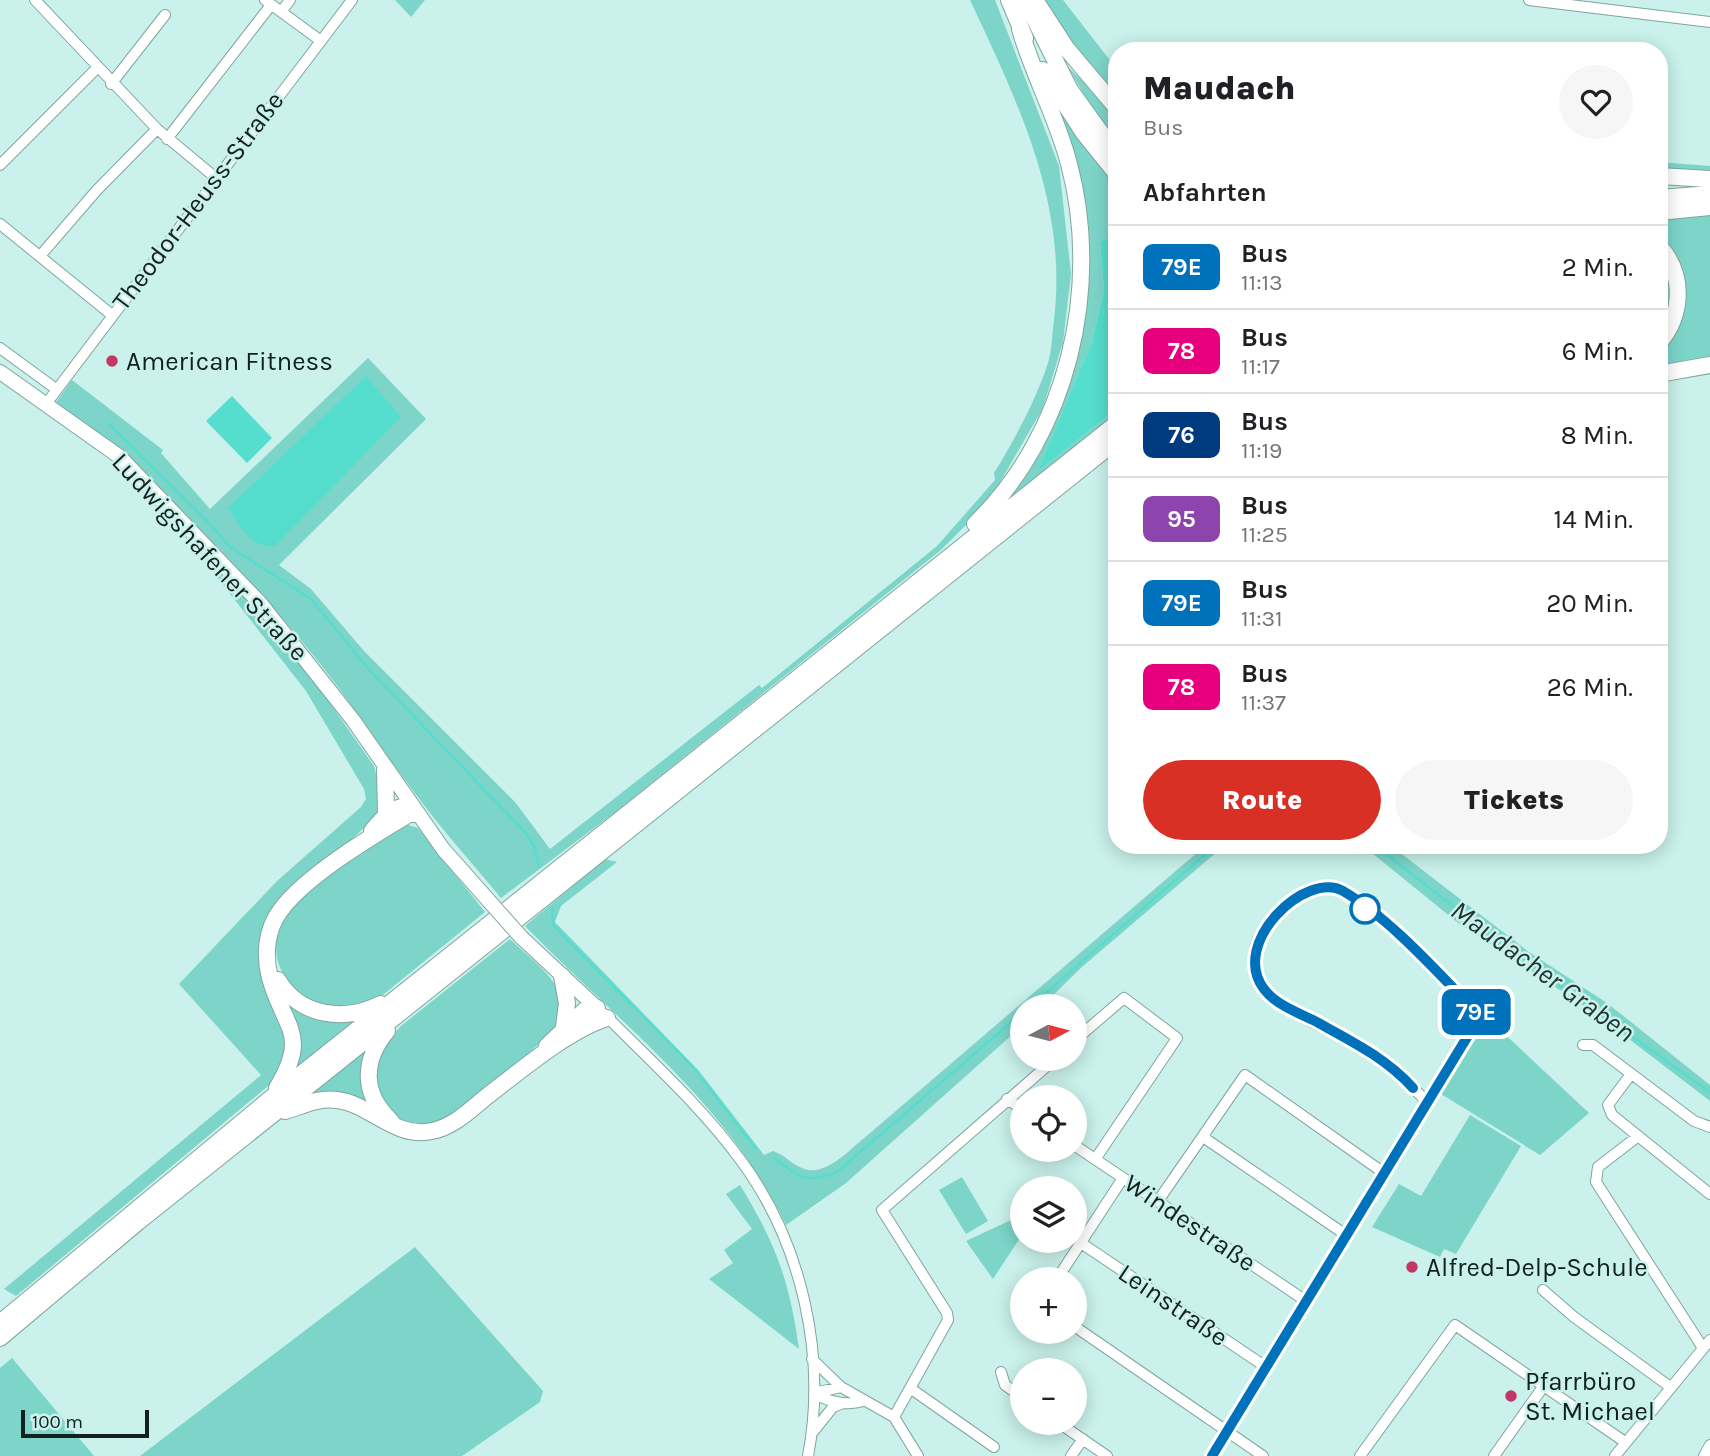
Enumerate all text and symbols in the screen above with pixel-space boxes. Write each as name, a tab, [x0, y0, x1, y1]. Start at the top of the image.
button: heart	[1559, 65, 1633, 139]
text: Maudach	[1143, 69, 1295, 107]
street label: Theodor-Heuss-Straße	[106, 86, 290, 316]
text: Bus	[1143, 114, 1183, 141]
text: Abfahrten	[1143, 177, 1267, 208]
text: Bus	[1241, 238, 1288, 269]
text: 2 Min.	[1562, 252, 1633, 283]
text: 79E	[1161, 253, 1202, 281]
text: 11:13	[1241, 269, 1283, 296]
text: Bus	[1241, 322, 1288, 353]
text: 6 Min.	[1562, 336, 1633, 367]
text: 78	[1168, 337, 1195, 365]
place label: American Fitness	[126, 346, 333, 377]
marker: American Fitness	[104, 353, 120, 369]
text: 11:17	[1241, 353, 1280, 380]
text: Bus	[1241, 406, 1288, 437]
text: 8 Min.	[1561, 420, 1633, 451]
text: 76	[1168, 421, 1195, 449]
text: 11:19	[1241, 437, 1282, 464]
street label: Ludwigshafener Straße	[105, 446, 315, 668]
text: Bus	[1241, 490, 1288, 521]
text: 14 Min.	[1554, 504, 1633, 535]
text: 95	[1167, 505, 1196, 533]
text: 11:25	[1241, 521, 1288, 548]
text: Bus	[1241, 574, 1288, 605]
text: 20 Min.	[1546, 588, 1633, 619]
text: 79E	[1161, 589, 1202, 617]
text: 11:31	[1241, 605, 1283, 632]
text: Bus	[1241, 658, 1288, 689]
text: 26 Min.	[1547, 672, 1633, 703]
text: 78	[1168, 673, 1195, 701]
text: 11:37	[1241, 689, 1286, 716]
button: Route	[1143, 760, 1381, 840]
button: Tickets	[1395, 760, 1633, 840]
water label: Maudacher Graben	[1445, 893, 1641, 1049]
unlabelled marker	[1350, 894, 1380, 924]
line badge: 79E	[1436, 989, 1516, 1035]
north arrow	[1010, 994, 1087, 1071]
map controls	[1010, 994, 1087, 1435]
text: 79E	[1456, 998, 1496, 1026]
button: locate	[1010, 1085, 1087, 1162]
street label: Windestraße	[1118, 1168, 1262, 1278]
button: layers	[1010, 1176, 1087, 1253]
place label: Alfred-Delp-Schule	[1426, 1252, 1648, 1283]
street label: Leinstraße	[1112, 1257, 1234, 1353]
marker: Alfred-Delp-Schule	[1404, 1259, 1420, 1275]
button: +	[1010, 1267, 1087, 1344]
button: −	[1010, 1358, 1087, 1435]
place label: Pfarrbüro St. Michael	[1525, 1366, 1655, 1427]
marker: Pfarrbüro St. Michael	[1503, 1388, 1519, 1404]
scale bar	[21, 1407, 149, 1439]
text: 100 m	[32, 1411, 83, 1433]

